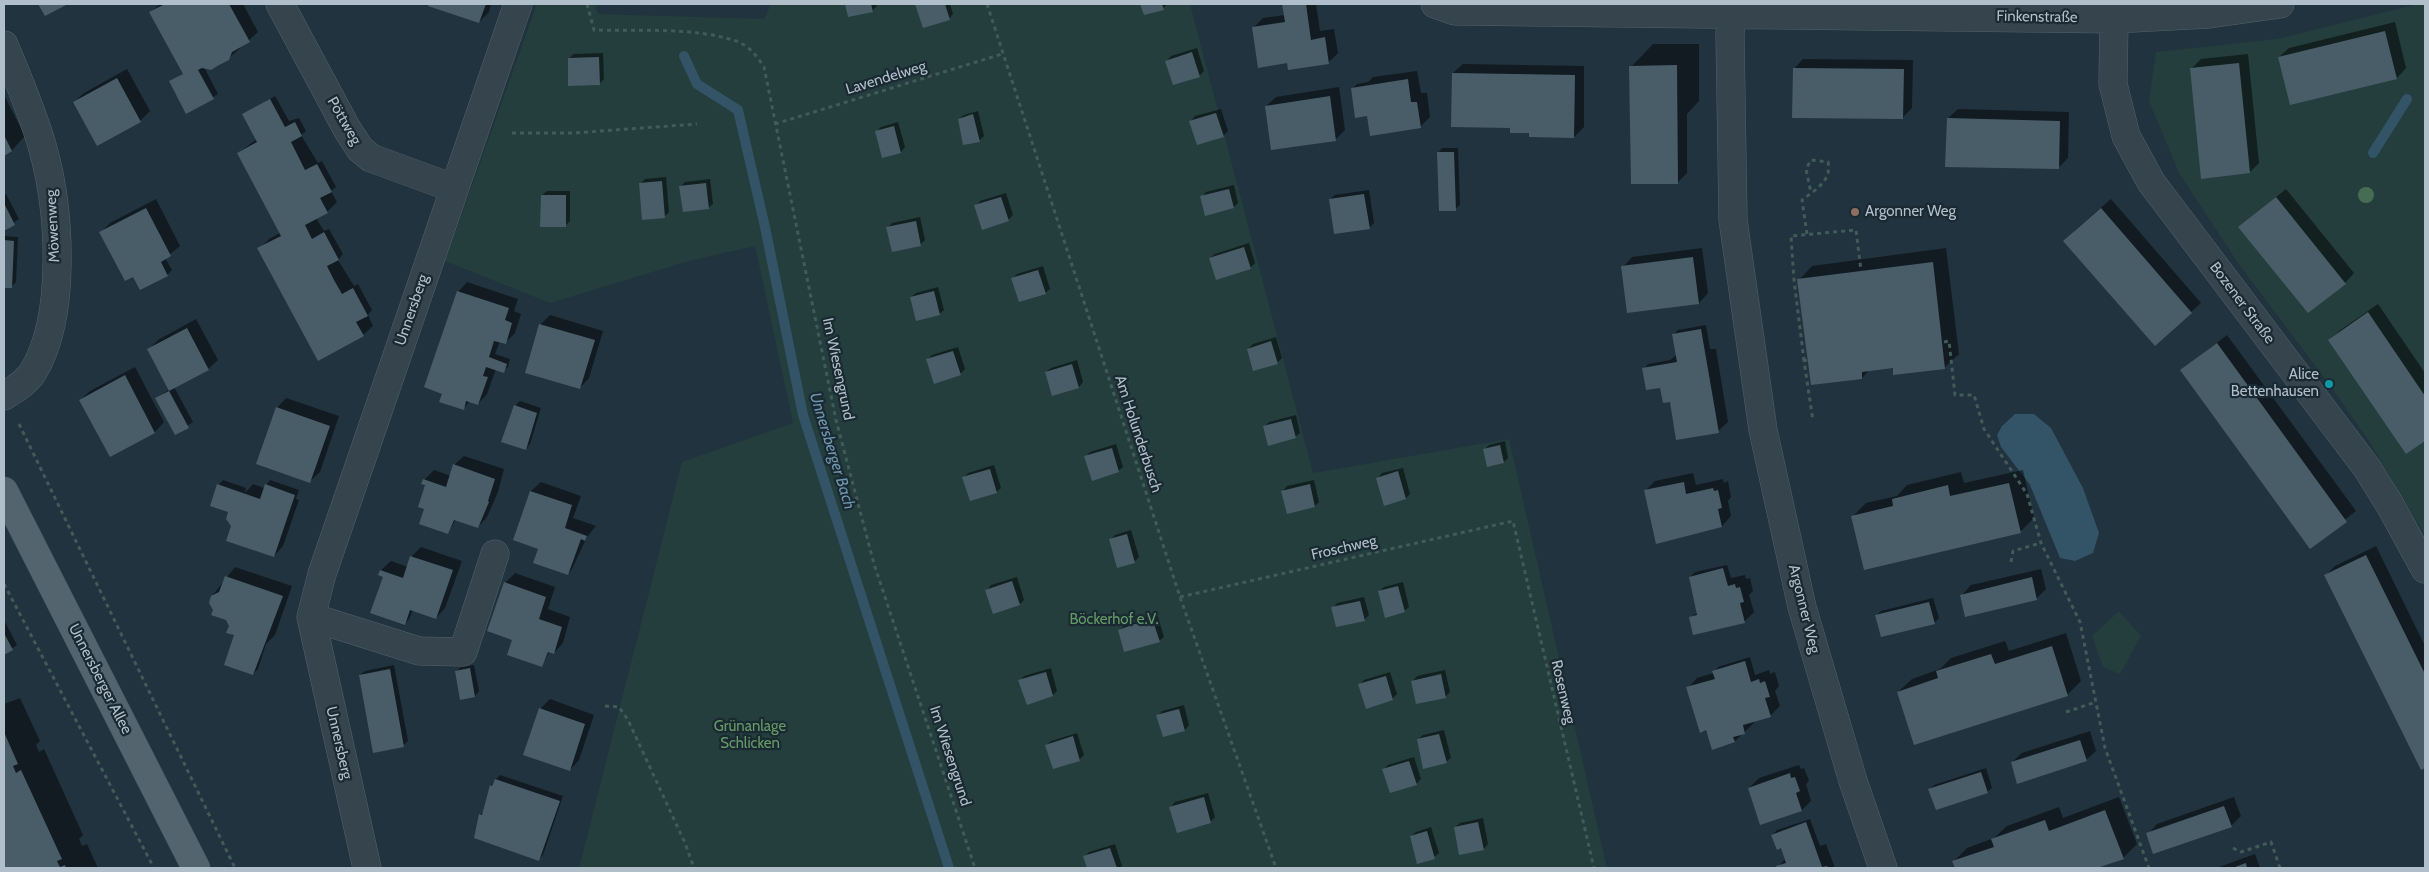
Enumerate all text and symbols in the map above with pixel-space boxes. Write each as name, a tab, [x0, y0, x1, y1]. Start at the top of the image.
street label: Finkenstraße	[1996, 7, 2078, 27]
street label: Lavendelweg	[844, 57, 928, 99]
street label: Pöttweg	[323, 94, 365, 148]
street label: Möwenweg	[42, 189, 64, 263]
place label: Argonner Weg	[1865, 203, 1956, 221]
marker: Argonner Weg	[1849, 206, 1861, 218]
street label: Bozener Straße	[2205, 259, 2279, 347]
street label: Unnersberg	[391, 272, 433, 348]
street label: Im Wiesengrund	[818, 316, 858, 422]
place label: Alice Bettenhausen	[2231, 366, 2319, 401]
street label: Am Holunderbusch	[1111, 373, 1165, 495]
marker: Alice Bettenhausen	[2323, 378, 2335, 390]
water label: Unnersberger Bach	[805, 390, 859, 512]
street label: Froschweg	[1309, 532, 1379, 564]
street label: Argonner Weg	[1784, 563, 1824, 655]
park label: Böckerhof e.V.	[1069, 611, 1159, 629]
street label: Unnersberger Allee	[64, 621, 136, 737]
street label: Rosenweg	[1547, 658, 1579, 726]
street label: Im Wiesengrund	[925, 704, 975, 808]
street label: Unnersberg	[322, 705, 356, 781]
park label: Grünanlage Schlicken	[714, 718, 786, 753]

